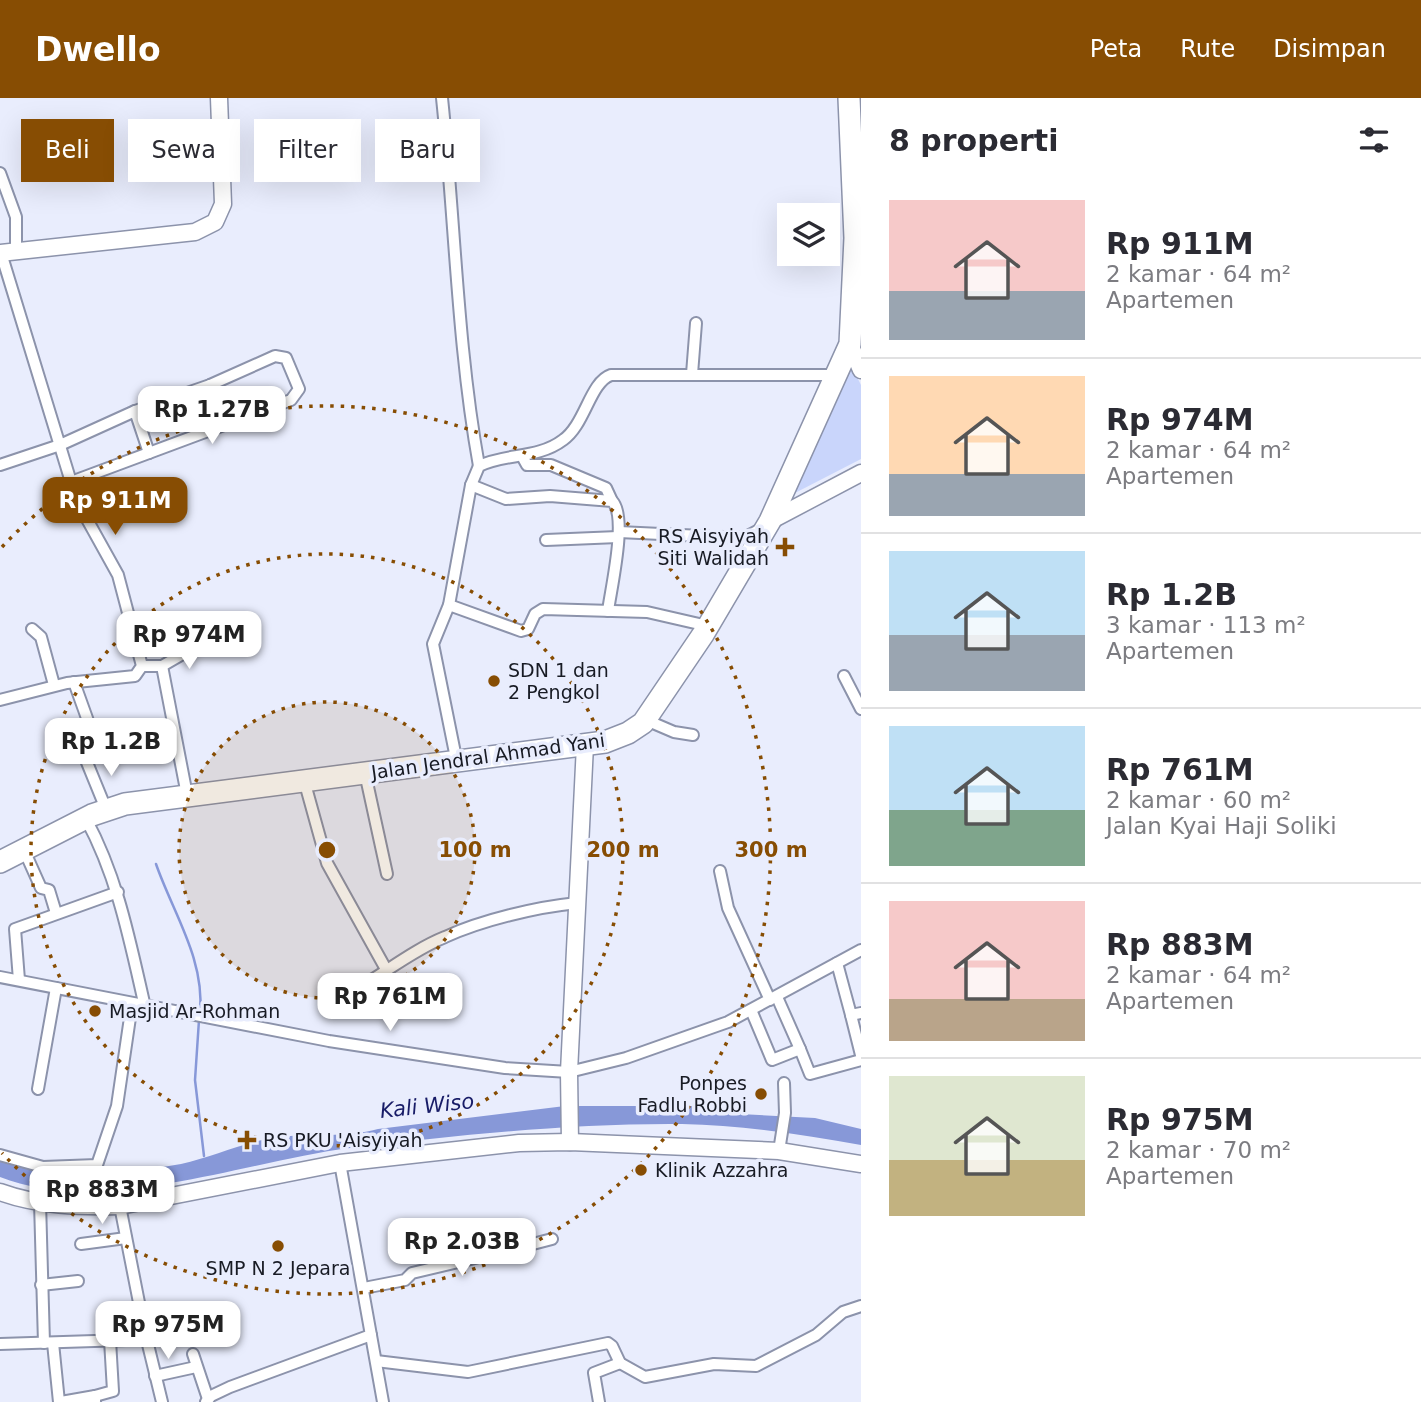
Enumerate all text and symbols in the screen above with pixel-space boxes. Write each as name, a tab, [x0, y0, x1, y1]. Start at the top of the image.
text: Dwello	[35, 30, 161, 69]
text: Peta	[1090, 35, 1142, 63]
text: Rute	[1180, 35, 1235, 63]
text: Disimpan	[1273, 35, 1386, 63]
chip: Beli	[21, 119, 114, 182]
chip: Sewa	[128, 119, 240, 182]
chip: Filter	[254, 119, 361, 182]
chip: Baru	[375, 119, 480, 182]
icon: filters	[1355, 121, 1393, 159]
text: 8 properti	[889, 123, 1058, 158]
map controls	[777, 203, 840, 266]
button: layers	[777, 203, 840, 266]
text: Rp 911M	[1106, 226, 1254, 261]
icon: home	[945, 228, 1029, 312]
text: 2 kamar · 64 m²	[1106, 261, 1291, 287]
text: Apartemen	[1106, 287, 1234, 313]
pin: Rp 1.27B	[140, 386, 284, 446]
text: Rp 1.27B	[154, 396, 270, 422]
text: Rp 974M	[1106, 402, 1254, 437]
icon: home	[945, 404, 1029, 488]
text: 2 kamar · 64 m²	[1106, 437, 1291, 463]
text: Apartemen	[1106, 463, 1234, 489]
pin: Rp 911M	[50, 478, 180, 537]
text: Rp 911M	[58, 487, 172, 513]
place label: RS Aisyiyah Siti Walidah	[657, 525, 769, 569]
marker: RS Aisyiyah Siti Walidah	[775, 537, 795, 557]
text: Rp 1.2B	[1106, 577, 1237, 612]
icon: home	[945, 579, 1029, 663]
pin: Rp 974M	[124, 612, 254, 671]
text: 3 kamar · 113 m²	[1106, 612, 1306, 638]
text: Rp 974M	[132, 621, 246, 647]
text: Apartemen	[1106, 638, 1234, 664]
place label: SDN 1 dan 2 Pengkol	[508, 659, 609, 703]
marker: SDN 1 dan 2 Pengkol	[486, 673, 502, 689]
pin: Rp 1.2B	[46, 718, 176, 778]
text: Rp 1.2B	[61, 728, 161, 754]
street label: Jalan Jendral Ahmad Yani	[369, 729, 606, 783]
text: Rp 761M	[1106, 752, 1254, 787]
icon: home	[945, 754, 1029, 838]
text: 2 kamar · 60 m²	[1106, 787, 1291, 813]
text: Jalan Kyai Haji Soliki	[1106, 813, 1337, 839]
centre of rings	[315, 838, 339, 862]
text: 100 m	[438, 838, 512, 862]
text: 200 m	[586, 838, 660, 862]
text: 300 m	[734, 838, 808, 862]
text: Rp 883M	[1106, 927, 1254, 962]
icon: home	[945, 929, 1029, 1013]
text: 2 kamar · 64 m²	[1106, 962, 1291, 988]
pin: Rp 761M	[325, 974, 455, 1033]
text: Rp 761M	[333, 983, 447, 1009]
text: Apartemen	[1106, 988, 1234, 1014]
place label: Masjid Ar-Rohman	[109, 1000, 280, 1022]
marker: Masjid Ar-Rohman	[87, 1003, 103, 1019]
place label: Ponpes Fadlu Robbi	[637, 1072, 747, 1116]
marker: Ponpes Fadlu Robbi	[753, 1086, 769, 1102]
water label: Kali Wiso	[379, 1089, 475, 1123]
text: Rp 975M	[1106, 1102, 1254, 1137]
icon: home	[945, 1104, 1029, 1188]
place label: RS PKU 'Aisyiyah	[263, 1129, 423, 1151]
marker: RS PKU 'Aisyiyah	[237, 1130, 257, 1150]
text: 2 kamar · 70 m²	[1106, 1137, 1291, 1163]
place label: Klinik Azzahra	[655, 1159, 788, 1181]
marker: Klinik Azzahra	[633, 1162, 649, 1178]
text: Apartemen	[1106, 1163, 1234, 1189]
pin: Rp 883M	[37, 1166, 167, 1226]
text: Rp 883M	[45, 1176, 159, 1202]
pin: Rp 2.03B	[390, 1218, 534, 1278]
text: Rp 2.03B	[404, 1228, 520, 1254]
marker: SMP N 2 Jepara	[270, 1238, 286, 1254]
place label: SMP N 2 Jepara	[206, 1257, 350, 1279]
pin: Rp 975M	[103, 1302, 233, 1361]
text: Rp 975M	[111, 1311, 225, 1337]

